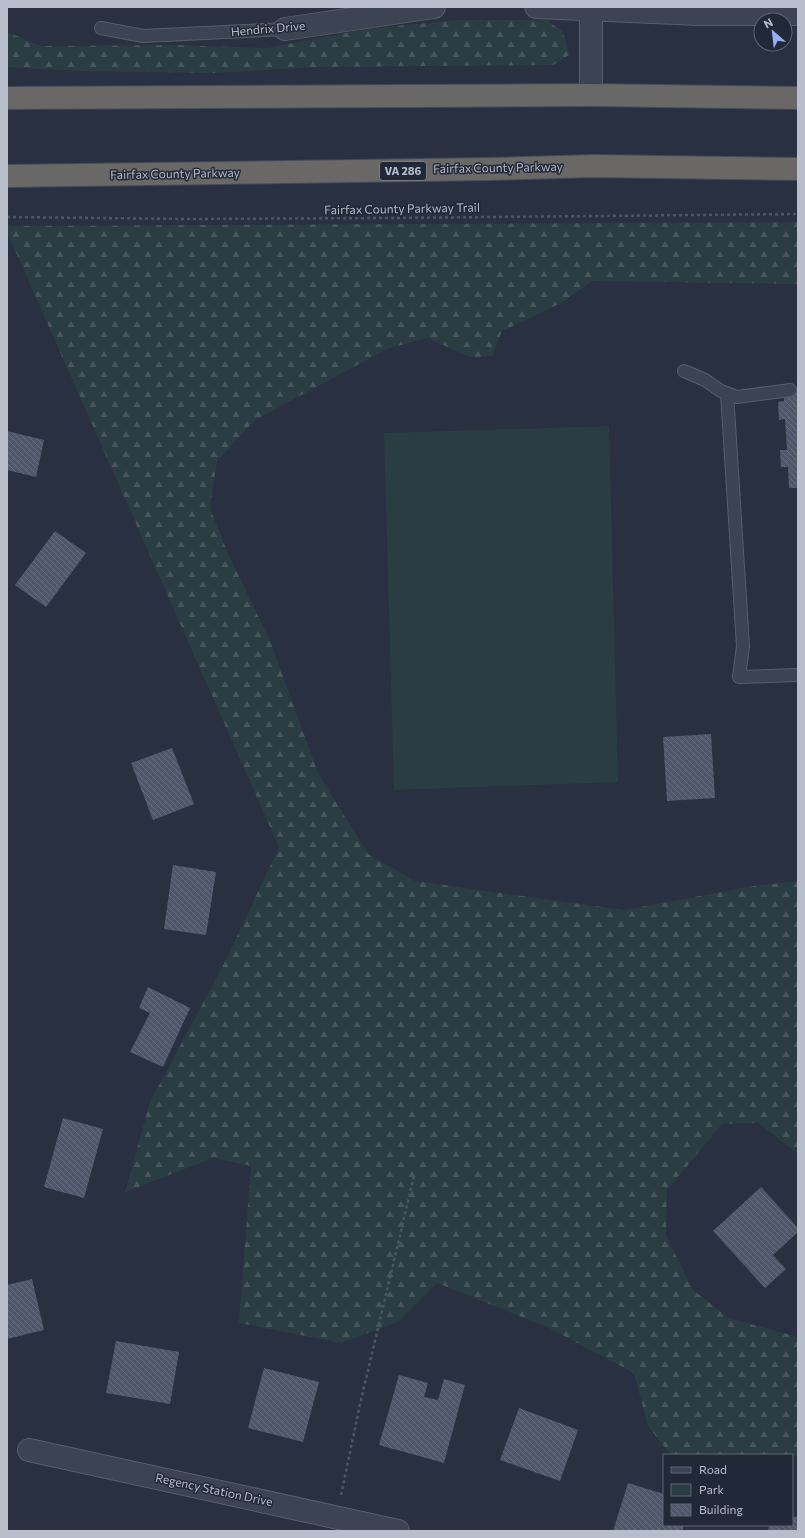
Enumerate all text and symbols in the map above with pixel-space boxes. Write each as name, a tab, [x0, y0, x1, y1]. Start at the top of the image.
north arrow	[753, 12, 793, 52]
text: N	[761, 15, 775, 30]
street label: Hendrix Drive	[230, 18, 306, 38]
street label: Fairfax County Parkway	[433, 159, 563, 175]
road number: VA 286	[380, 162, 426, 180]
street label: Fairfax County Parkway	[110, 165, 240, 181]
street label: Fairfax County Parkway Trail	[324, 200, 480, 216]
legend	[663, 1454, 793, 1526]
text: Road	[699, 1462, 727, 1476]
street label: Regency Station Drive	[154, 1470, 274, 1508]
text: Park	[699, 1482, 725, 1496]
text: Building	[699, 1502, 743, 1516]

